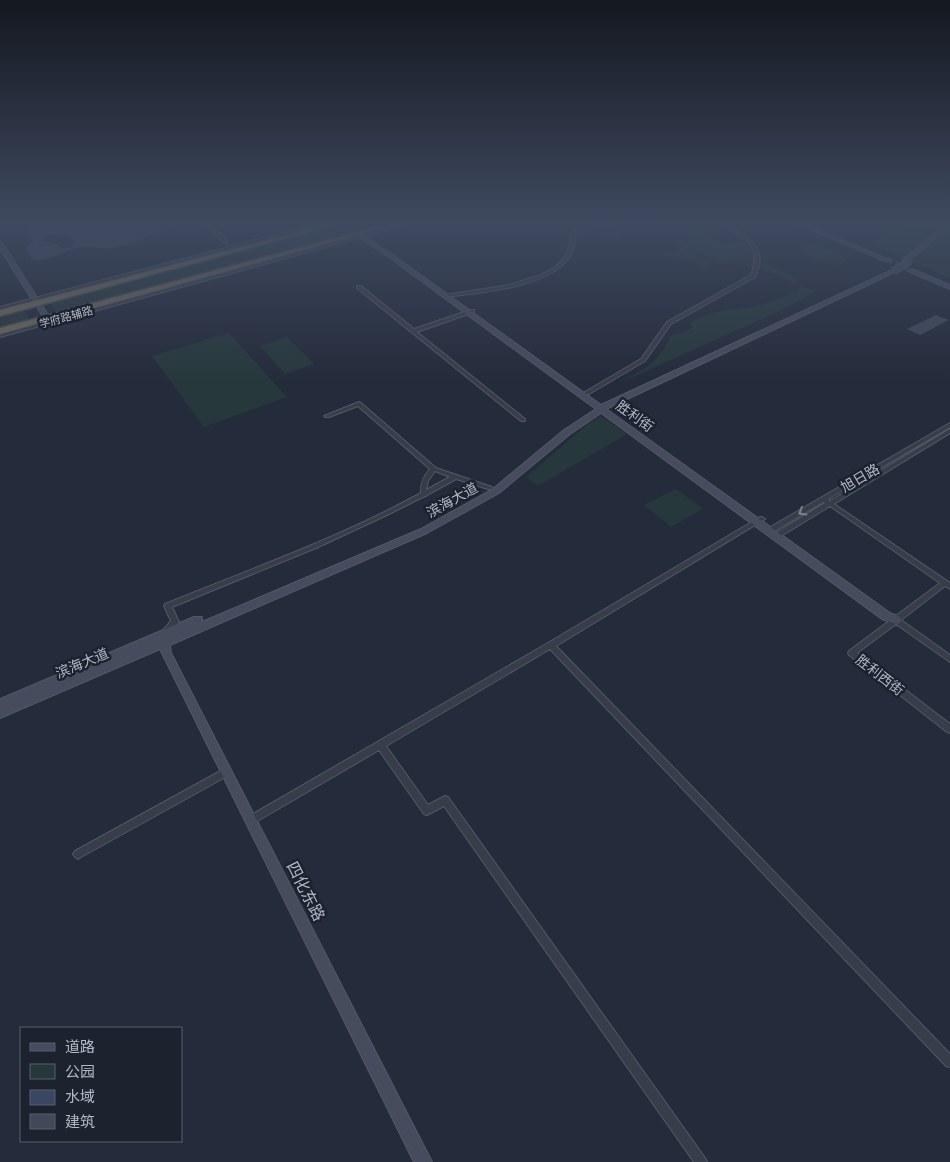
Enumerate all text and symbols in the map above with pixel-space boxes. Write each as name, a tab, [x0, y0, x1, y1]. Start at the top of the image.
street label: 学府路辅路	[38, 304, 94, 330]
street label: 胜利街	[613, 397, 657, 435]
street label: 旭日路	[838, 461, 882, 495]
street label: 滨海大道	[424, 479, 480, 521]
one-way arrow	[799, 505, 808, 515]
street label: 滨海大道	[53, 645, 111, 681]
street label: 胜利西街	[853, 651, 907, 699]
street label: 四化东路	[283, 858, 329, 924]
legend	[20, 1027, 182, 1142]
text: 道路	[65, 1038, 95, 1055]
text: 公园	[65, 1063, 95, 1080]
text: 水域	[65, 1088, 95, 1105]
text: 建筑	[65, 1113, 95, 1130]

